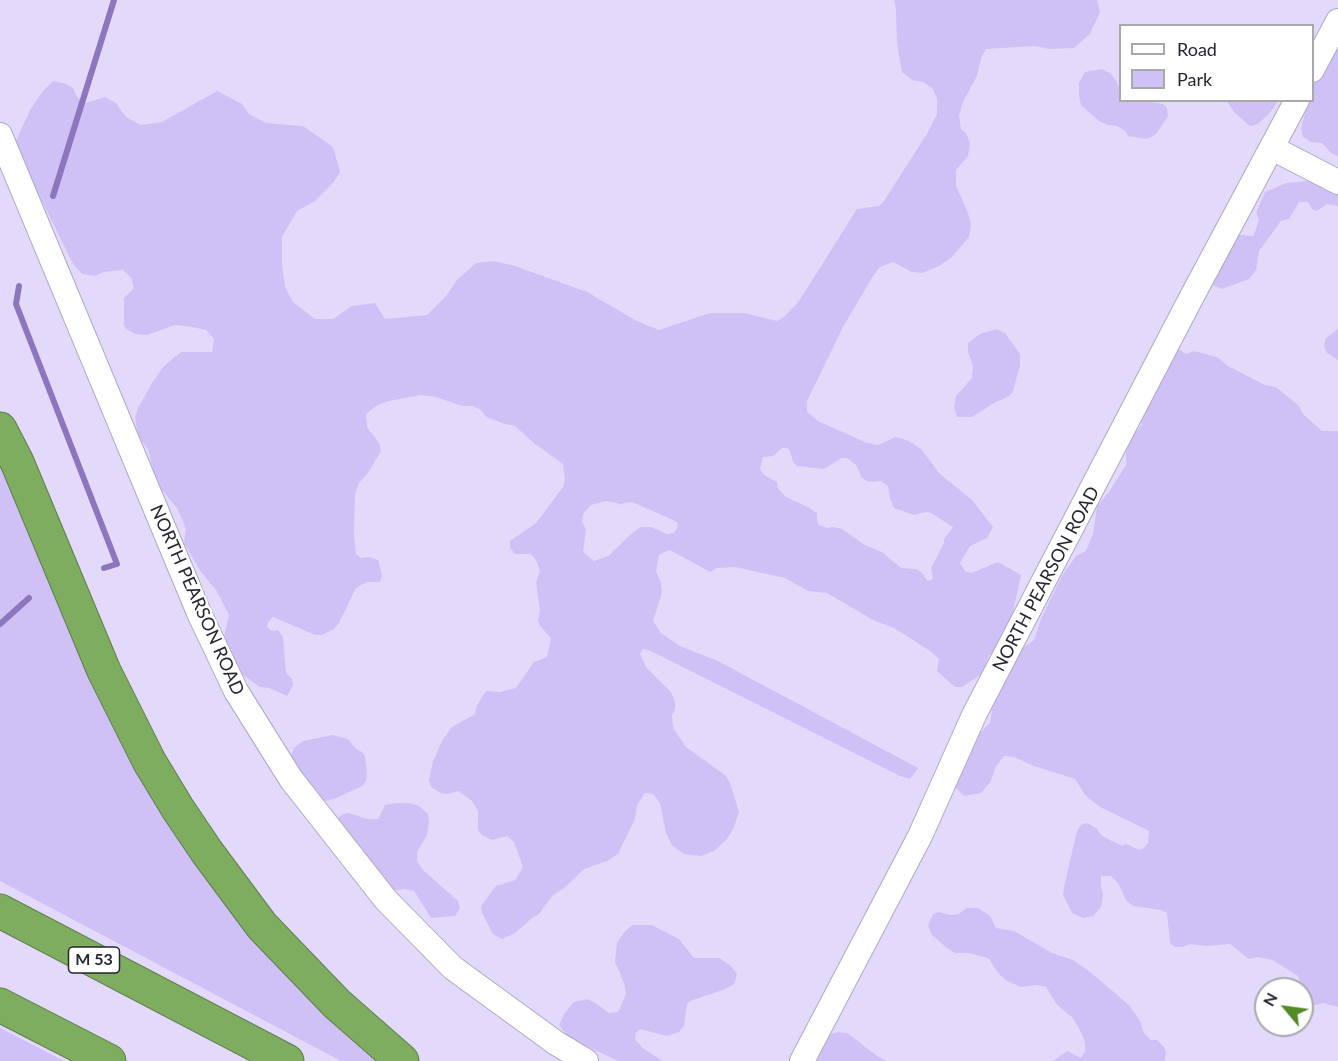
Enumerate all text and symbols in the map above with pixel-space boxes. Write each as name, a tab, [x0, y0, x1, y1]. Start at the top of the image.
legend	[1119, 24, 1314, 102]
text: Road	[1177, 38, 1217, 60]
text: Park	[1177, 68, 1212, 90]
street label: NORTH PEARSON ROAD	[988, 483, 1104, 675]
street label: NORTH PEARSON ROAD	[145, 501, 249, 699]
road number: M 53	[68, 947, 119, 973]
north arrow	[1254, 977, 1314, 1037]
text: N	[1258, 989, 1281, 1009]

